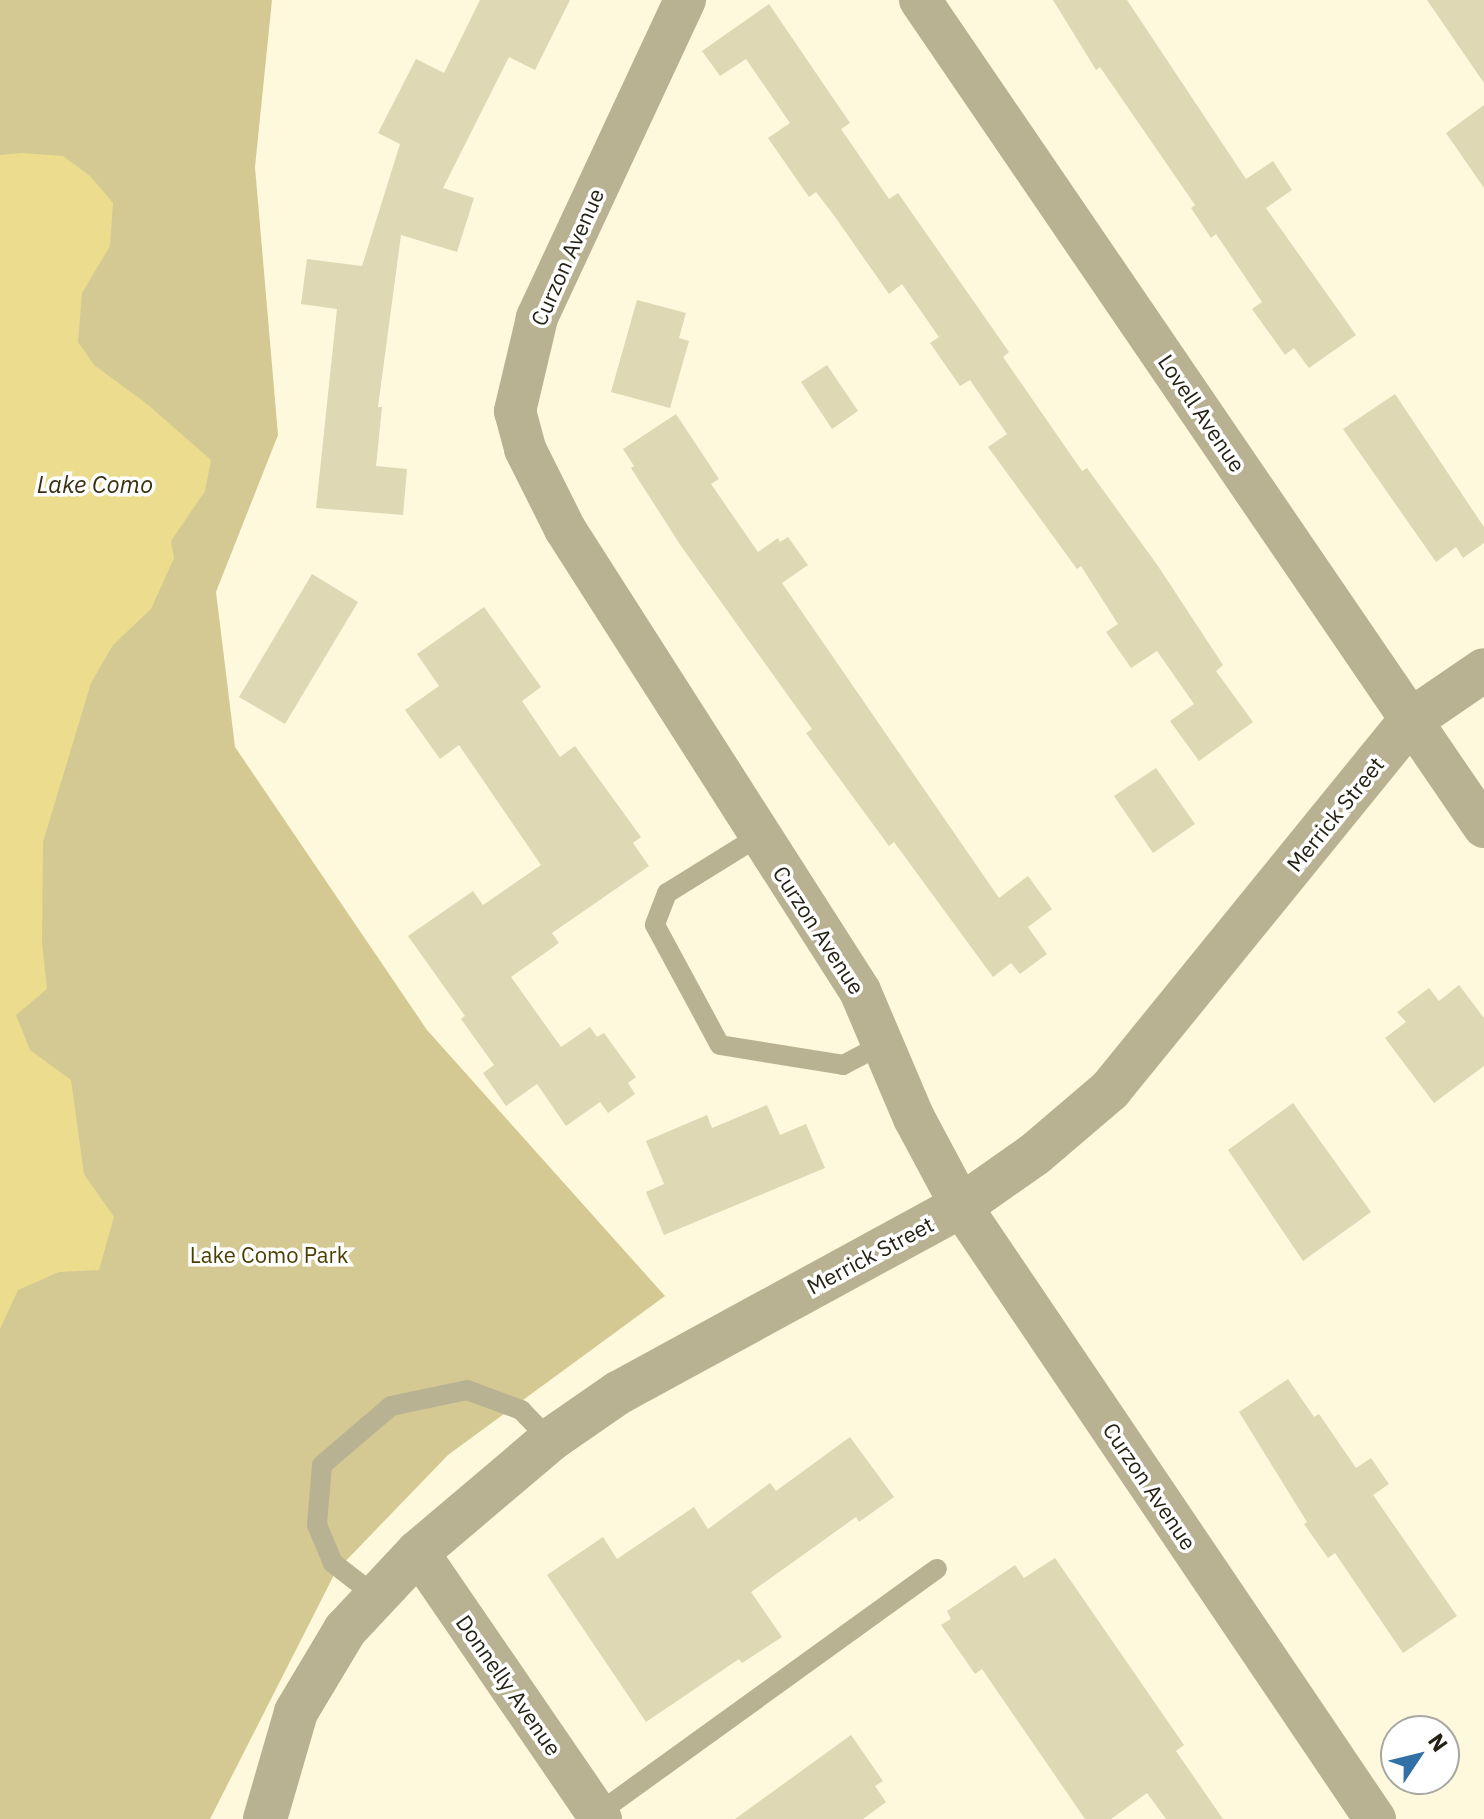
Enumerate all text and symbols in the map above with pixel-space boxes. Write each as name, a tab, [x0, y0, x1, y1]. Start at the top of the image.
street label: Curzon Avenue	[525, 184, 609, 330]
street label: Lovell Avenue	[1153, 349, 1251, 477]
water label: Lake Como	[37, 471, 153, 499]
street label: Merrick Street	[1281, 751, 1389, 877]
street label: Curzon Avenue	[768, 861, 870, 999]
street label: Merrick Street	[802, 1211, 938, 1299]
park label: Lake Como Park	[190, 1242, 348, 1268]
street label: Curzon Avenue	[1098, 1417, 1202, 1555]
street label: Donnelly Avenue	[451, 1610, 567, 1760]
north arrow	[1380, 1715, 1460, 1795]
text: N	[1422, 1727, 1455, 1757]

